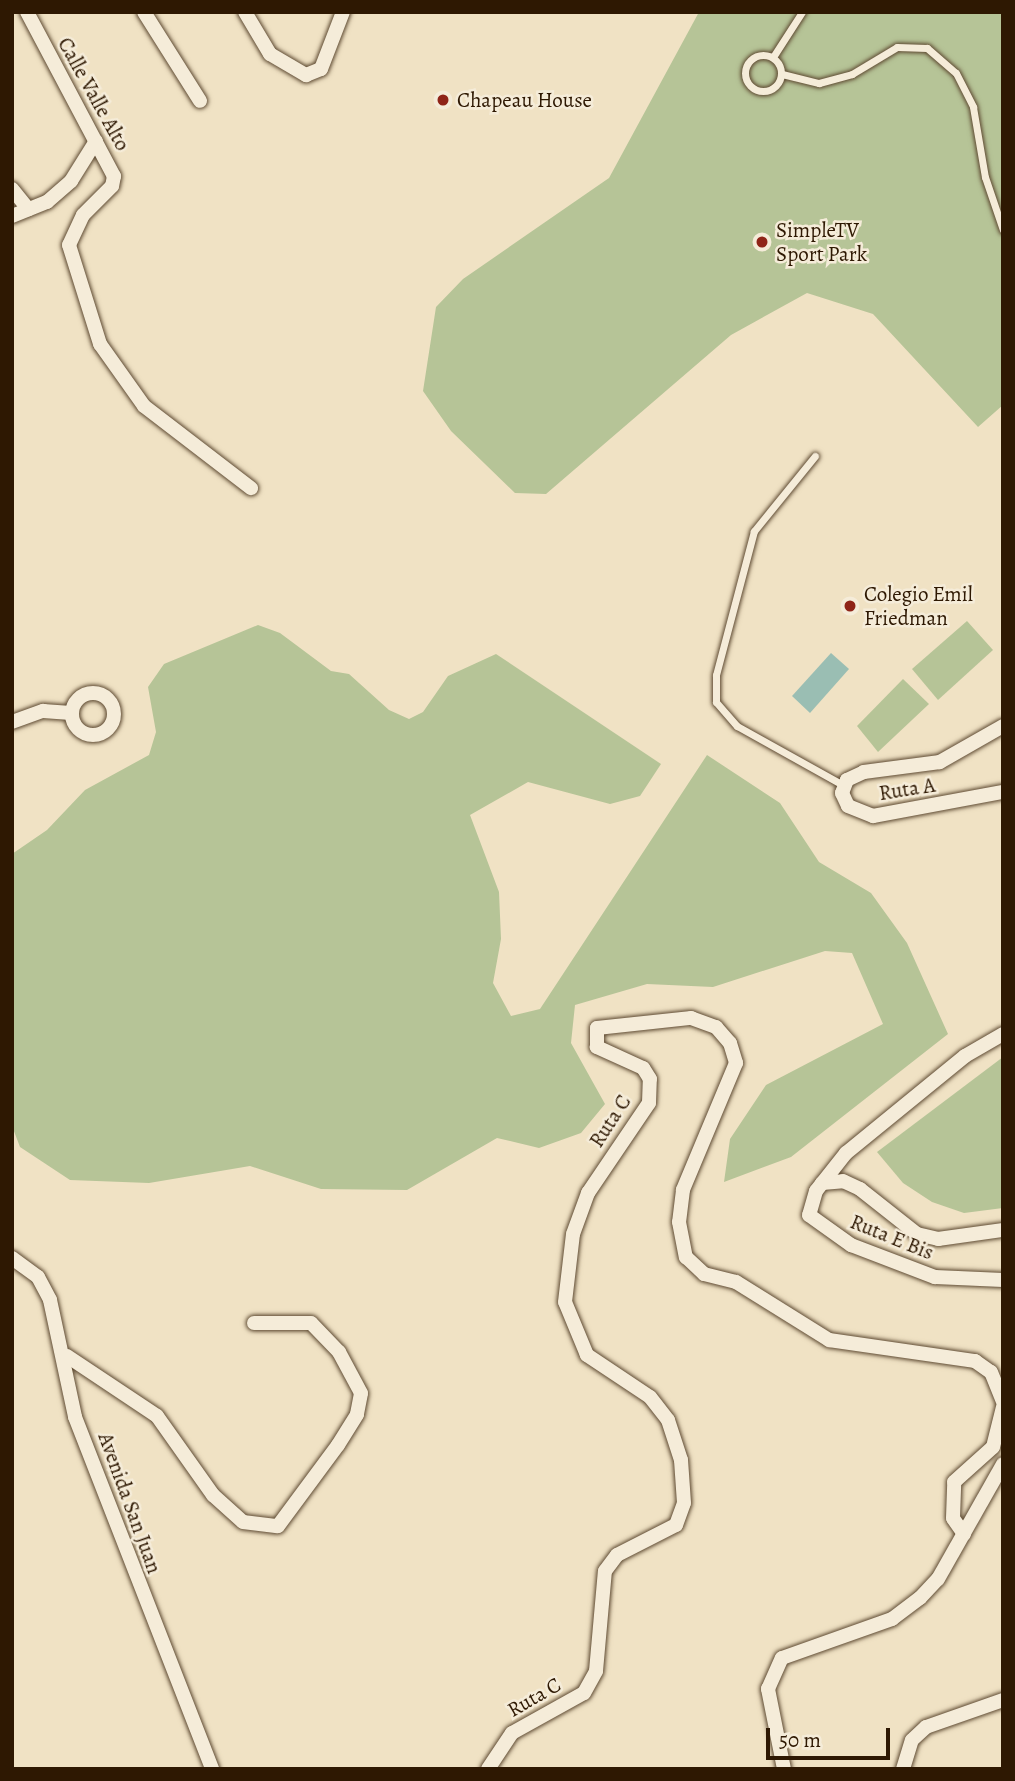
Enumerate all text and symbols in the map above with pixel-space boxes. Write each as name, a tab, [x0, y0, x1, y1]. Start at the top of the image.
street label: Calle Valle Alto	[52, 33, 136, 155]
place label: Chapeau House	[457, 87, 592, 113]
marker: Chapeau House	[435, 92, 451, 108]
place label: SimpleTV Sport Park	[776, 217, 867, 267]
marker: SimpleTV Sport Park	[754, 234, 770, 250]
place label: Colegio Emil Friedman	[864, 581, 973, 631]
marker: Colegio Emil Friedman	[842, 598, 858, 614]
street label: Ruta A	[877, 772, 937, 806]
street label: Ruta C	[584, 1090, 636, 1152]
street label: Ruta E Bis	[847, 1209, 937, 1265]
street label: Avenida San Juan	[93, 1429, 167, 1577]
street label: Ruta C	[503, 1672, 565, 1722]
scale bar	[770, 1714, 894, 1758]
text: 50 m	[779, 1726, 821, 1754]

